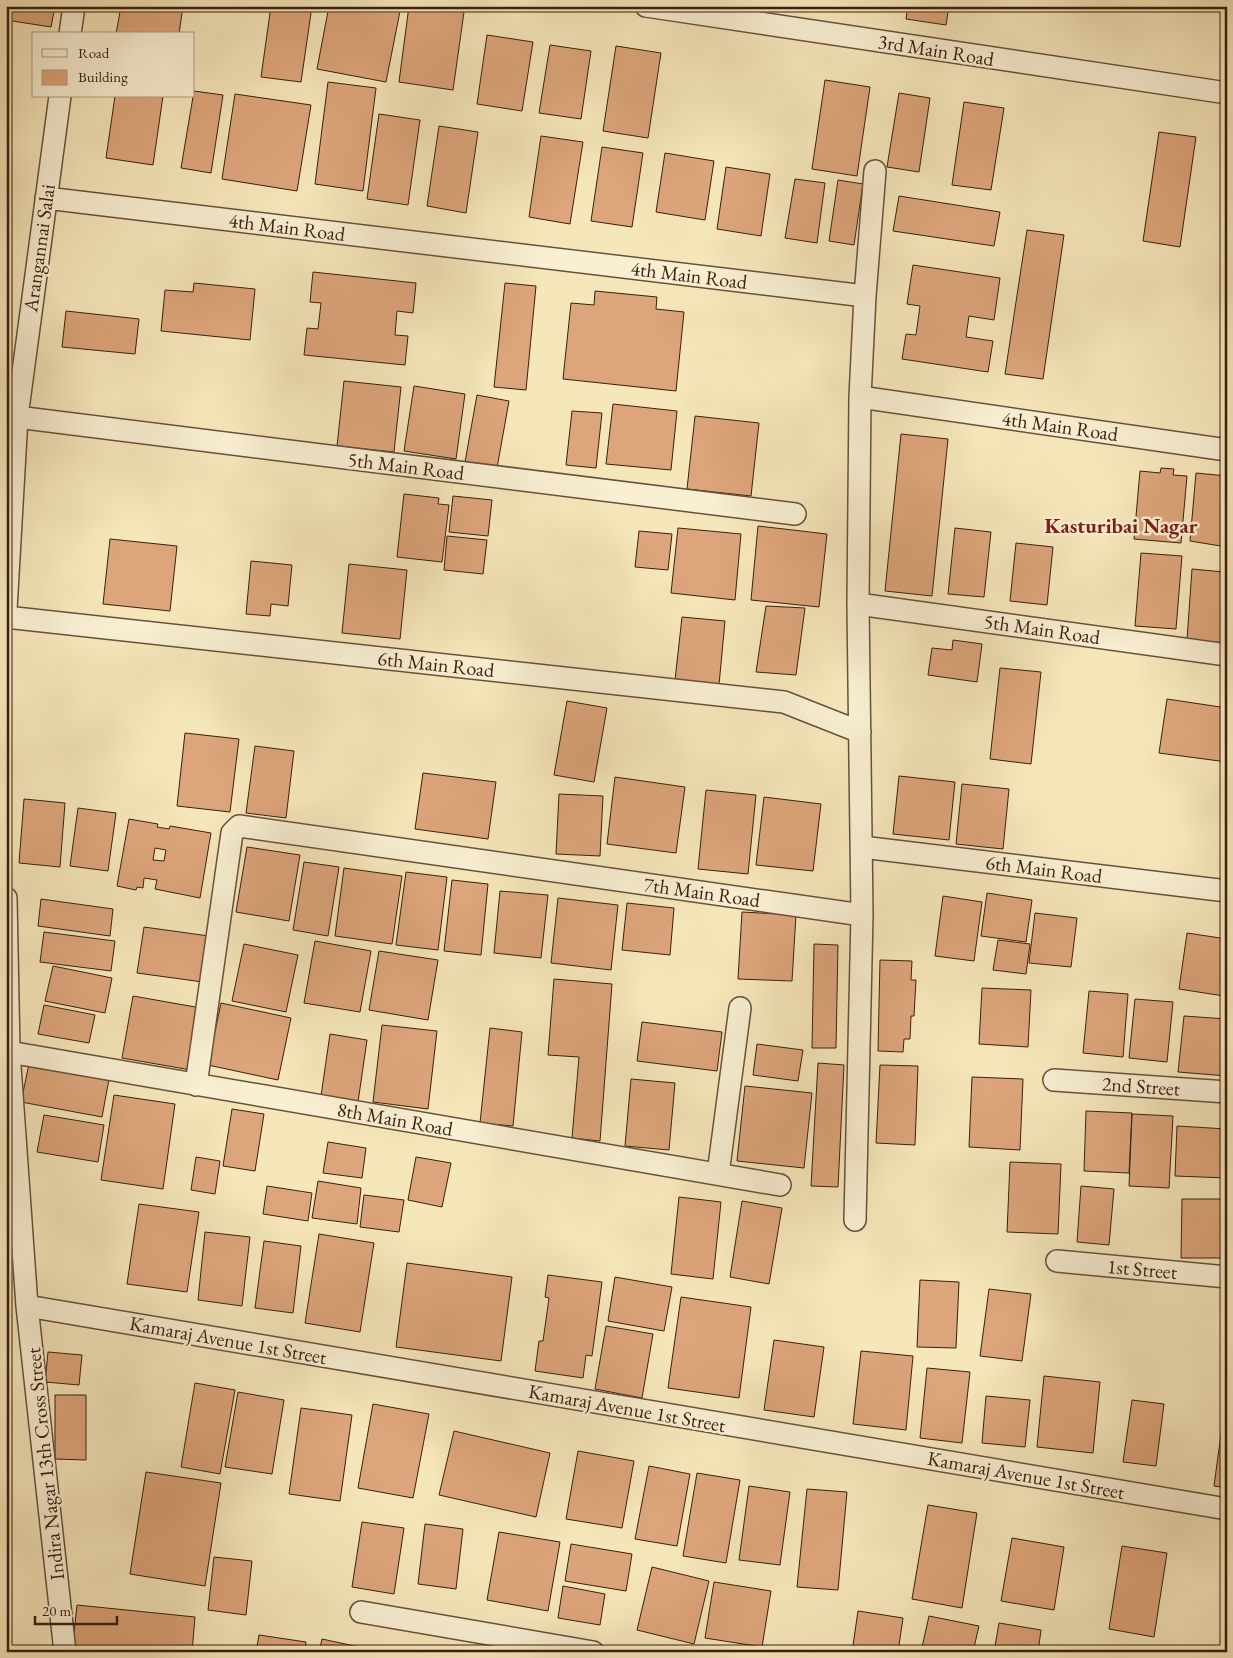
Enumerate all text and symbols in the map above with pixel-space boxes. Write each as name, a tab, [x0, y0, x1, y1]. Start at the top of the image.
street label: 3rd Main Road	[876, 28, 997, 72]
legend	[32, 32, 195, 98]
text: Road	[78, 43, 110, 62]
text: Building	[78, 67, 128, 86]
street label: Arangannai Salai	[17, 182, 61, 315]
street label: 4th Main Road	[227, 207, 348, 247]
street label: 4th Main Road	[629, 255, 750, 295]
street label: 4th Main Road	[1000, 405, 1121, 447]
street label: 5th Main Road	[346, 446, 467, 486]
district label: Kasturibai Nagar	[1044, 512, 1198, 539]
street label: 5th Main Road	[982, 608, 1103, 650]
street label: 6th Main Road	[376, 645, 496, 683]
street label: 6th Main Road	[984, 849, 1105, 889]
street label: 7th Main Road	[642, 871, 763, 913]
street label: 2nd Street	[1101, 1070, 1182, 1102]
street label: 8th Main Road	[335, 1096, 456, 1142]
street label: 1st Street	[1106, 1253, 1179, 1285]
street label: Kamaraj Avenue 1st Street	[127, 1310, 329, 1370]
street label: Indira Nagar 13th Cross Street	[20, 1346, 70, 1582]
street label: Kamaraj Avenue 1st Street	[526, 1378, 728, 1438]
street label: Kamaraj Avenue 1st Street	[925, 1445, 1127, 1505]
scale bar	[35, 1593, 118, 1625]
text: 20 m	[42, 1601, 71, 1620]

